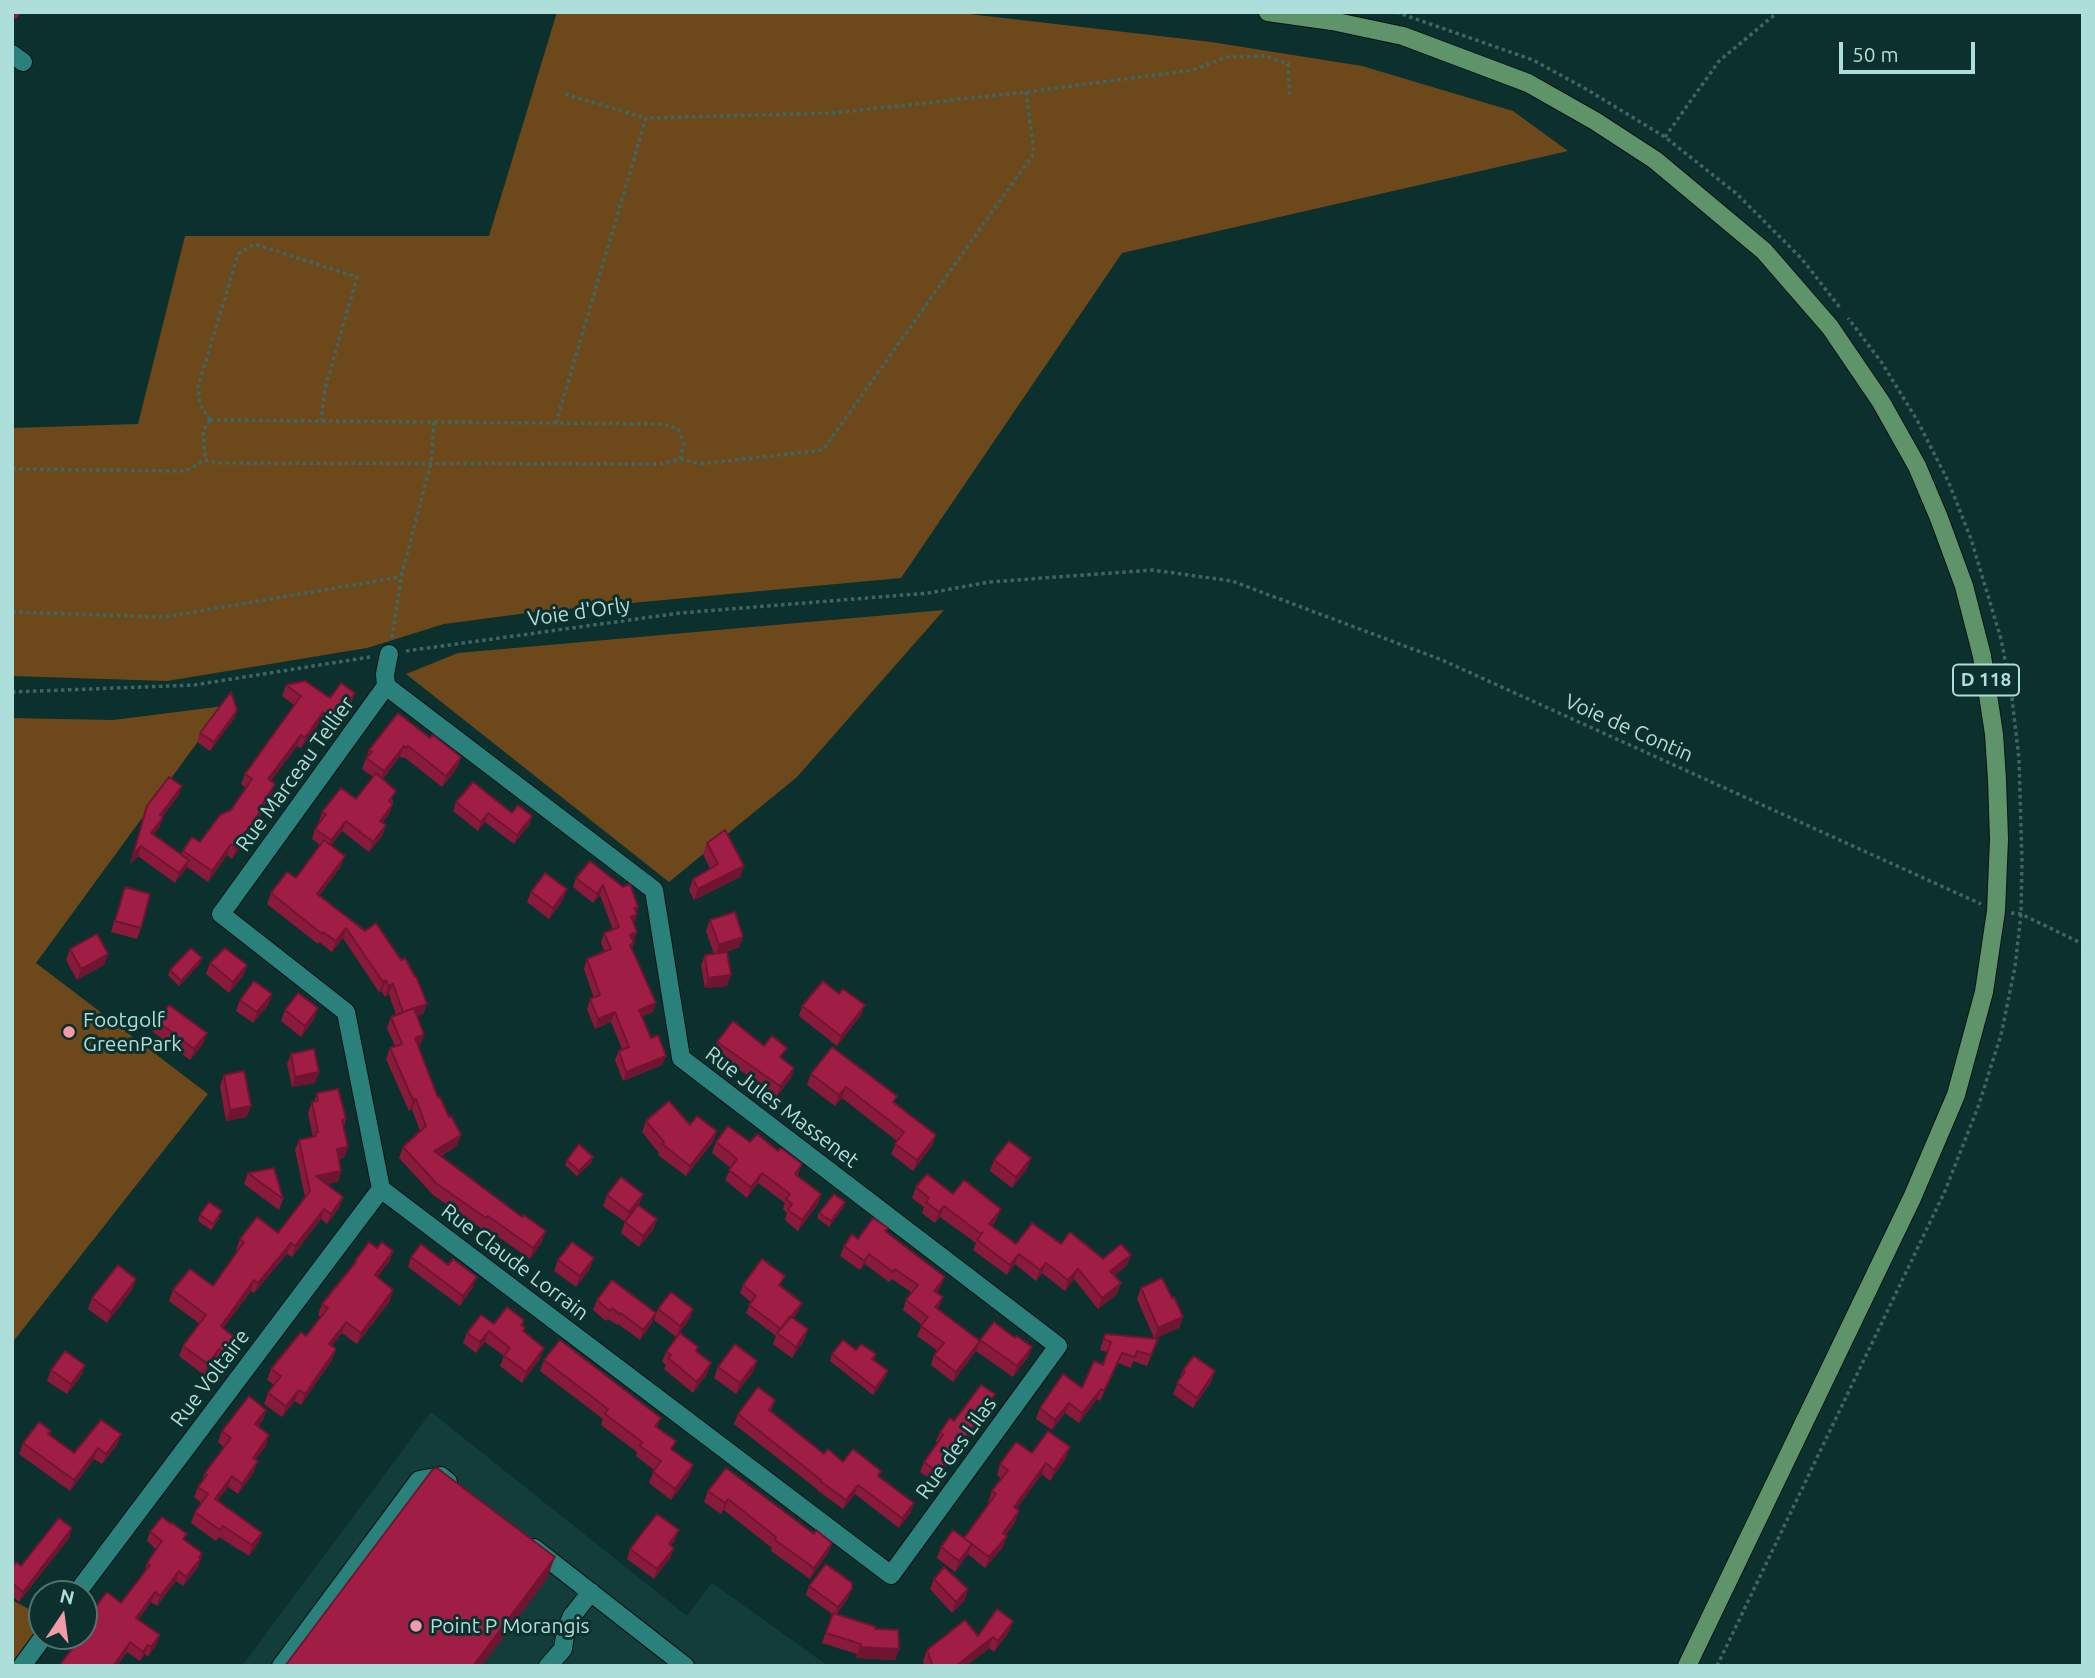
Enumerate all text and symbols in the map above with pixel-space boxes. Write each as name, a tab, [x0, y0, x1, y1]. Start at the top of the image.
scale bar	[1843, 28, 1980, 72]
text: 50 m	[1852, 42, 1899, 66]
street label: Voie d'Orly	[526, 592, 632, 632]
road number: D 118	[1953, 664, 2019, 695]
street label: Voie de Contin	[1561, 689, 1697, 767]
street label: Rue Marceau Tellier	[230, 692, 360, 856]
place label: Footgolf GreenPark	[83, 1007, 182, 1057]
marker: Footgolf GreenPark	[61, 1024, 77, 1040]
street label: Rue Jules Massenet	[700, 1041, 864, 1173]
street label: Rue Claude Lorrain	[436, 1198, 594, 1326]
street label: Rue Voltaire	[165, 1324, 255, 1432]
street label: Rue des Lilas	[910, 1392, 1002, 1504]
north arrow	[28, 1580, 98, 1650]
text: N	[58, 1584, 77, 1609]
place label: Point P Morangis	[430, 1613, 590, 1639]
marker: Point P Morangis	[408, 1618, 424, 1634]

